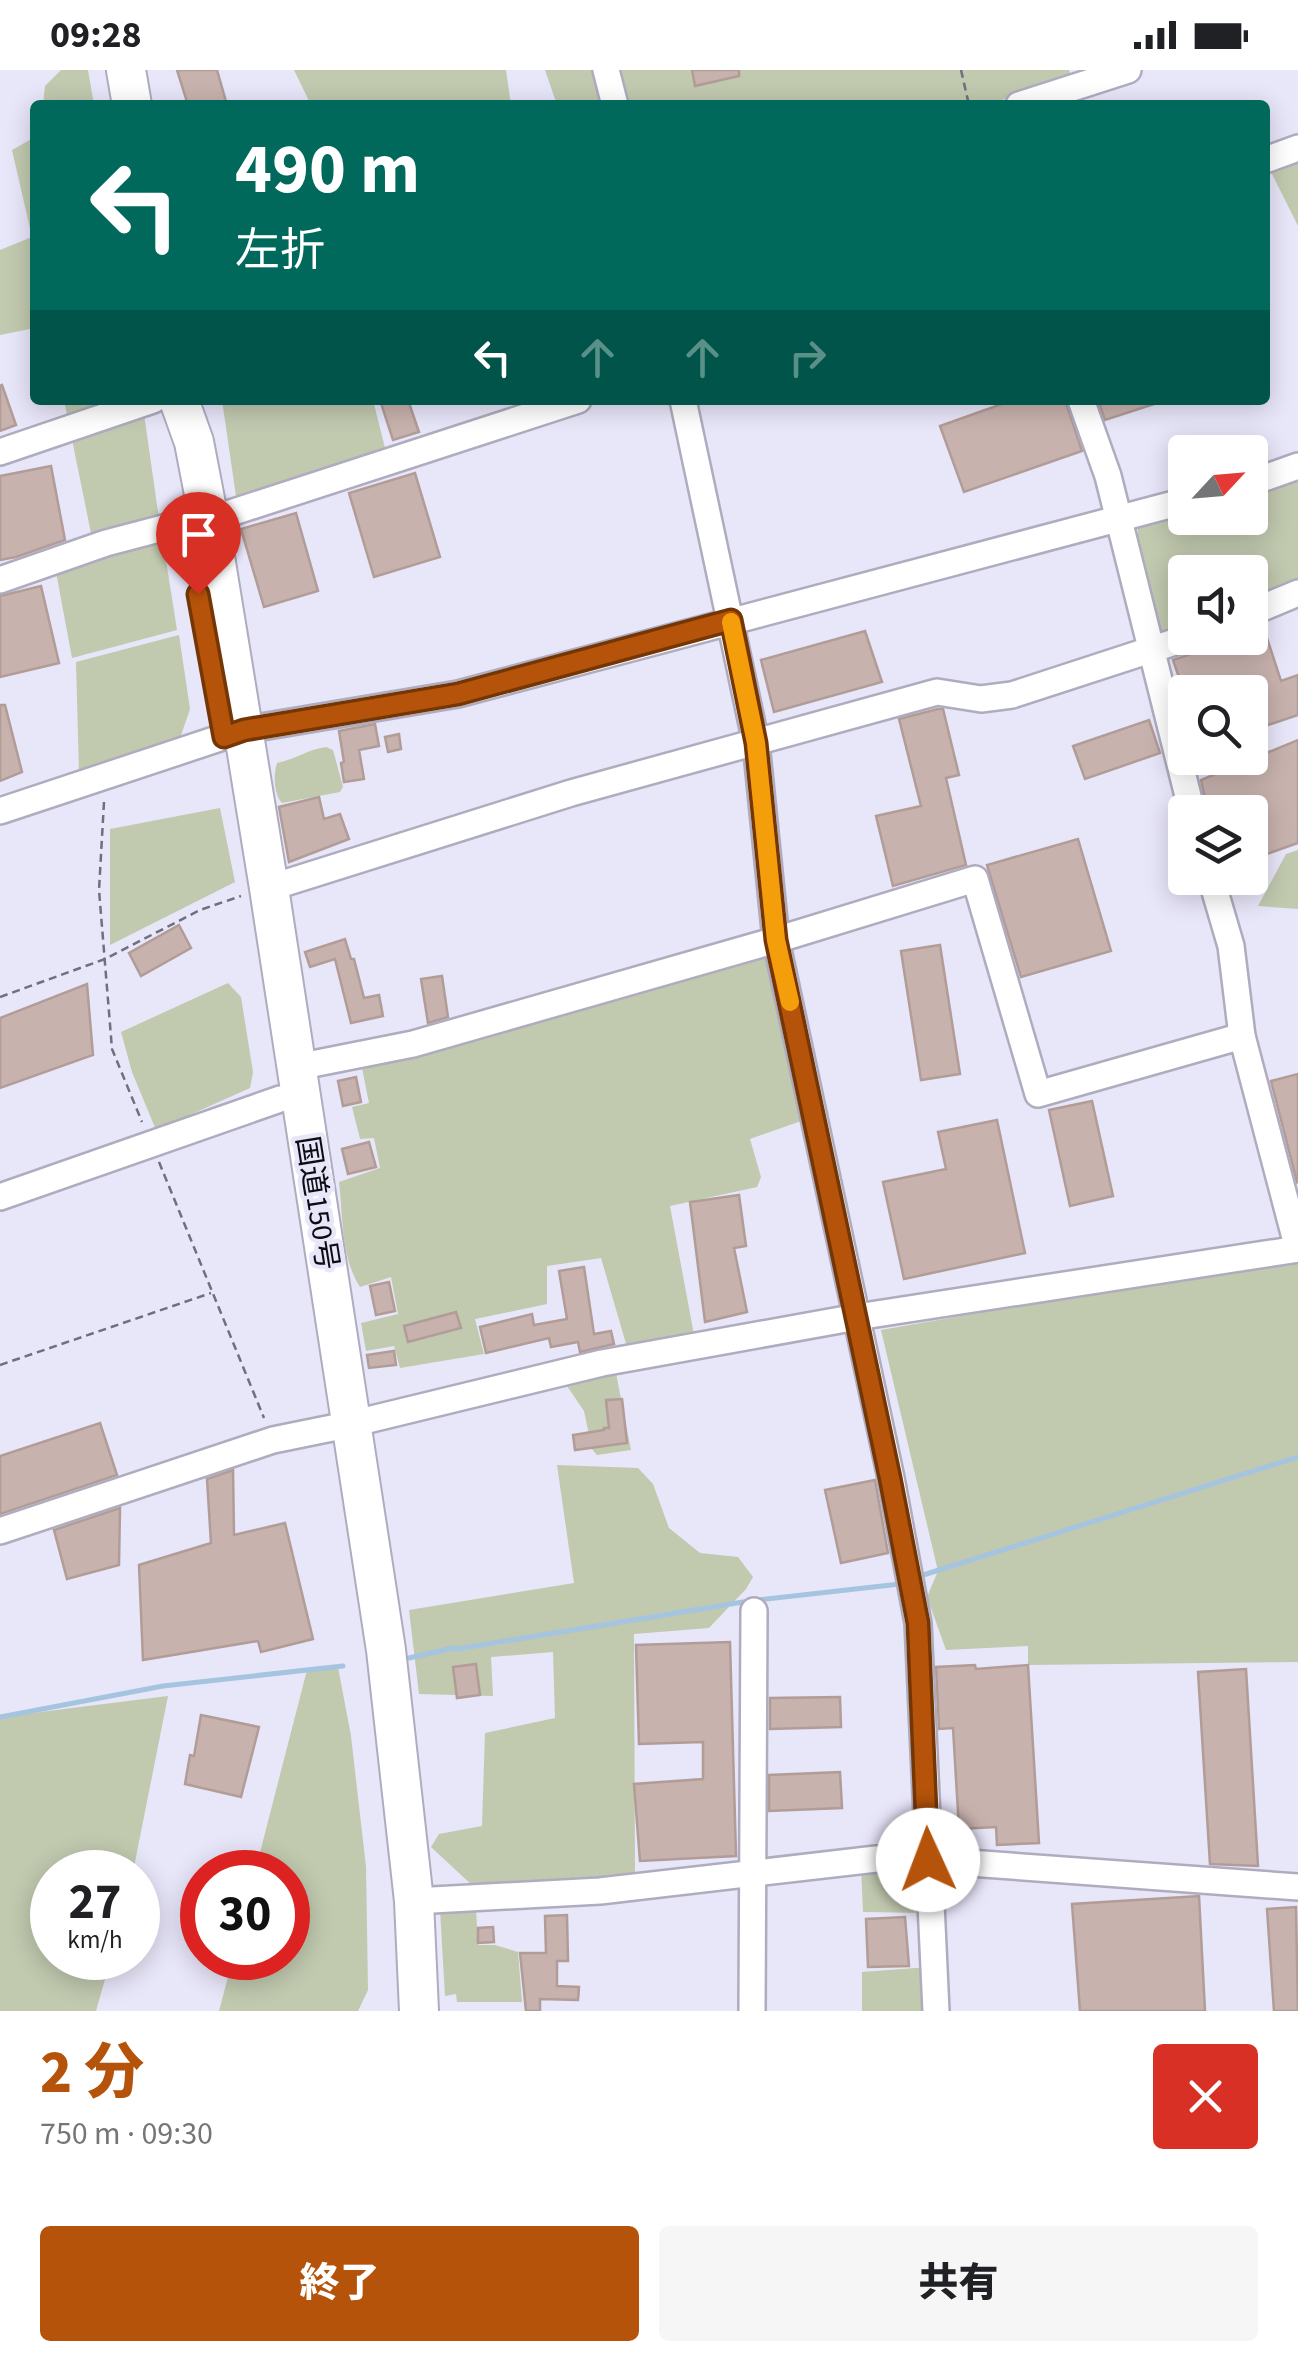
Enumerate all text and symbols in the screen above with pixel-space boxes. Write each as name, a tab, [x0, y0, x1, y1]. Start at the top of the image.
text: 09:28	[50, 8, 142, 62]
text: 490 m	[235, 120, 420, 220]
icon: left	[70, 140, 200, 270]
text: 左折	[235, 219, 325, 283]
icon: left	[465, 330, 520, 385]
icon: ahead	[570, 330, 625, 385]
icon: ahead	[675, 330, 730, 385]
icon: right	[780, 330, 835, 385]
north arrow	[1168, 435, 1268, 535]
map controls	[1168, 435, 1268, 895]
pin	[156, 492, 241, 595]
icon: arrive	[171, 507, 226, 562]
button: sound	[1168, 555, 1268, 655]
button: search	[1168, 675, 1268, 775]
button: layers	[1168, 795, 1268, 895]
street label: 国道150号	[285, 1133, 349, 1273]
position arrow	[876, 1808, 980, 1912]
speed limit sign: 30	[180, 1850, 310, 1980]
text: 27	[69, 1867, 121, 1938]
text: km/h	[67, 1922, 123, 1958]
text: 2 分	[40, 2031, 144, 2116]
button: close	[1153, 2044, 1258, 2149]
text: 750 m · 09:30	[40, 2111, 213, 2157]
button: 終了	[40, 2226, 639, 2341]
button: 共有	[659, 2226, 1258, 2341]

